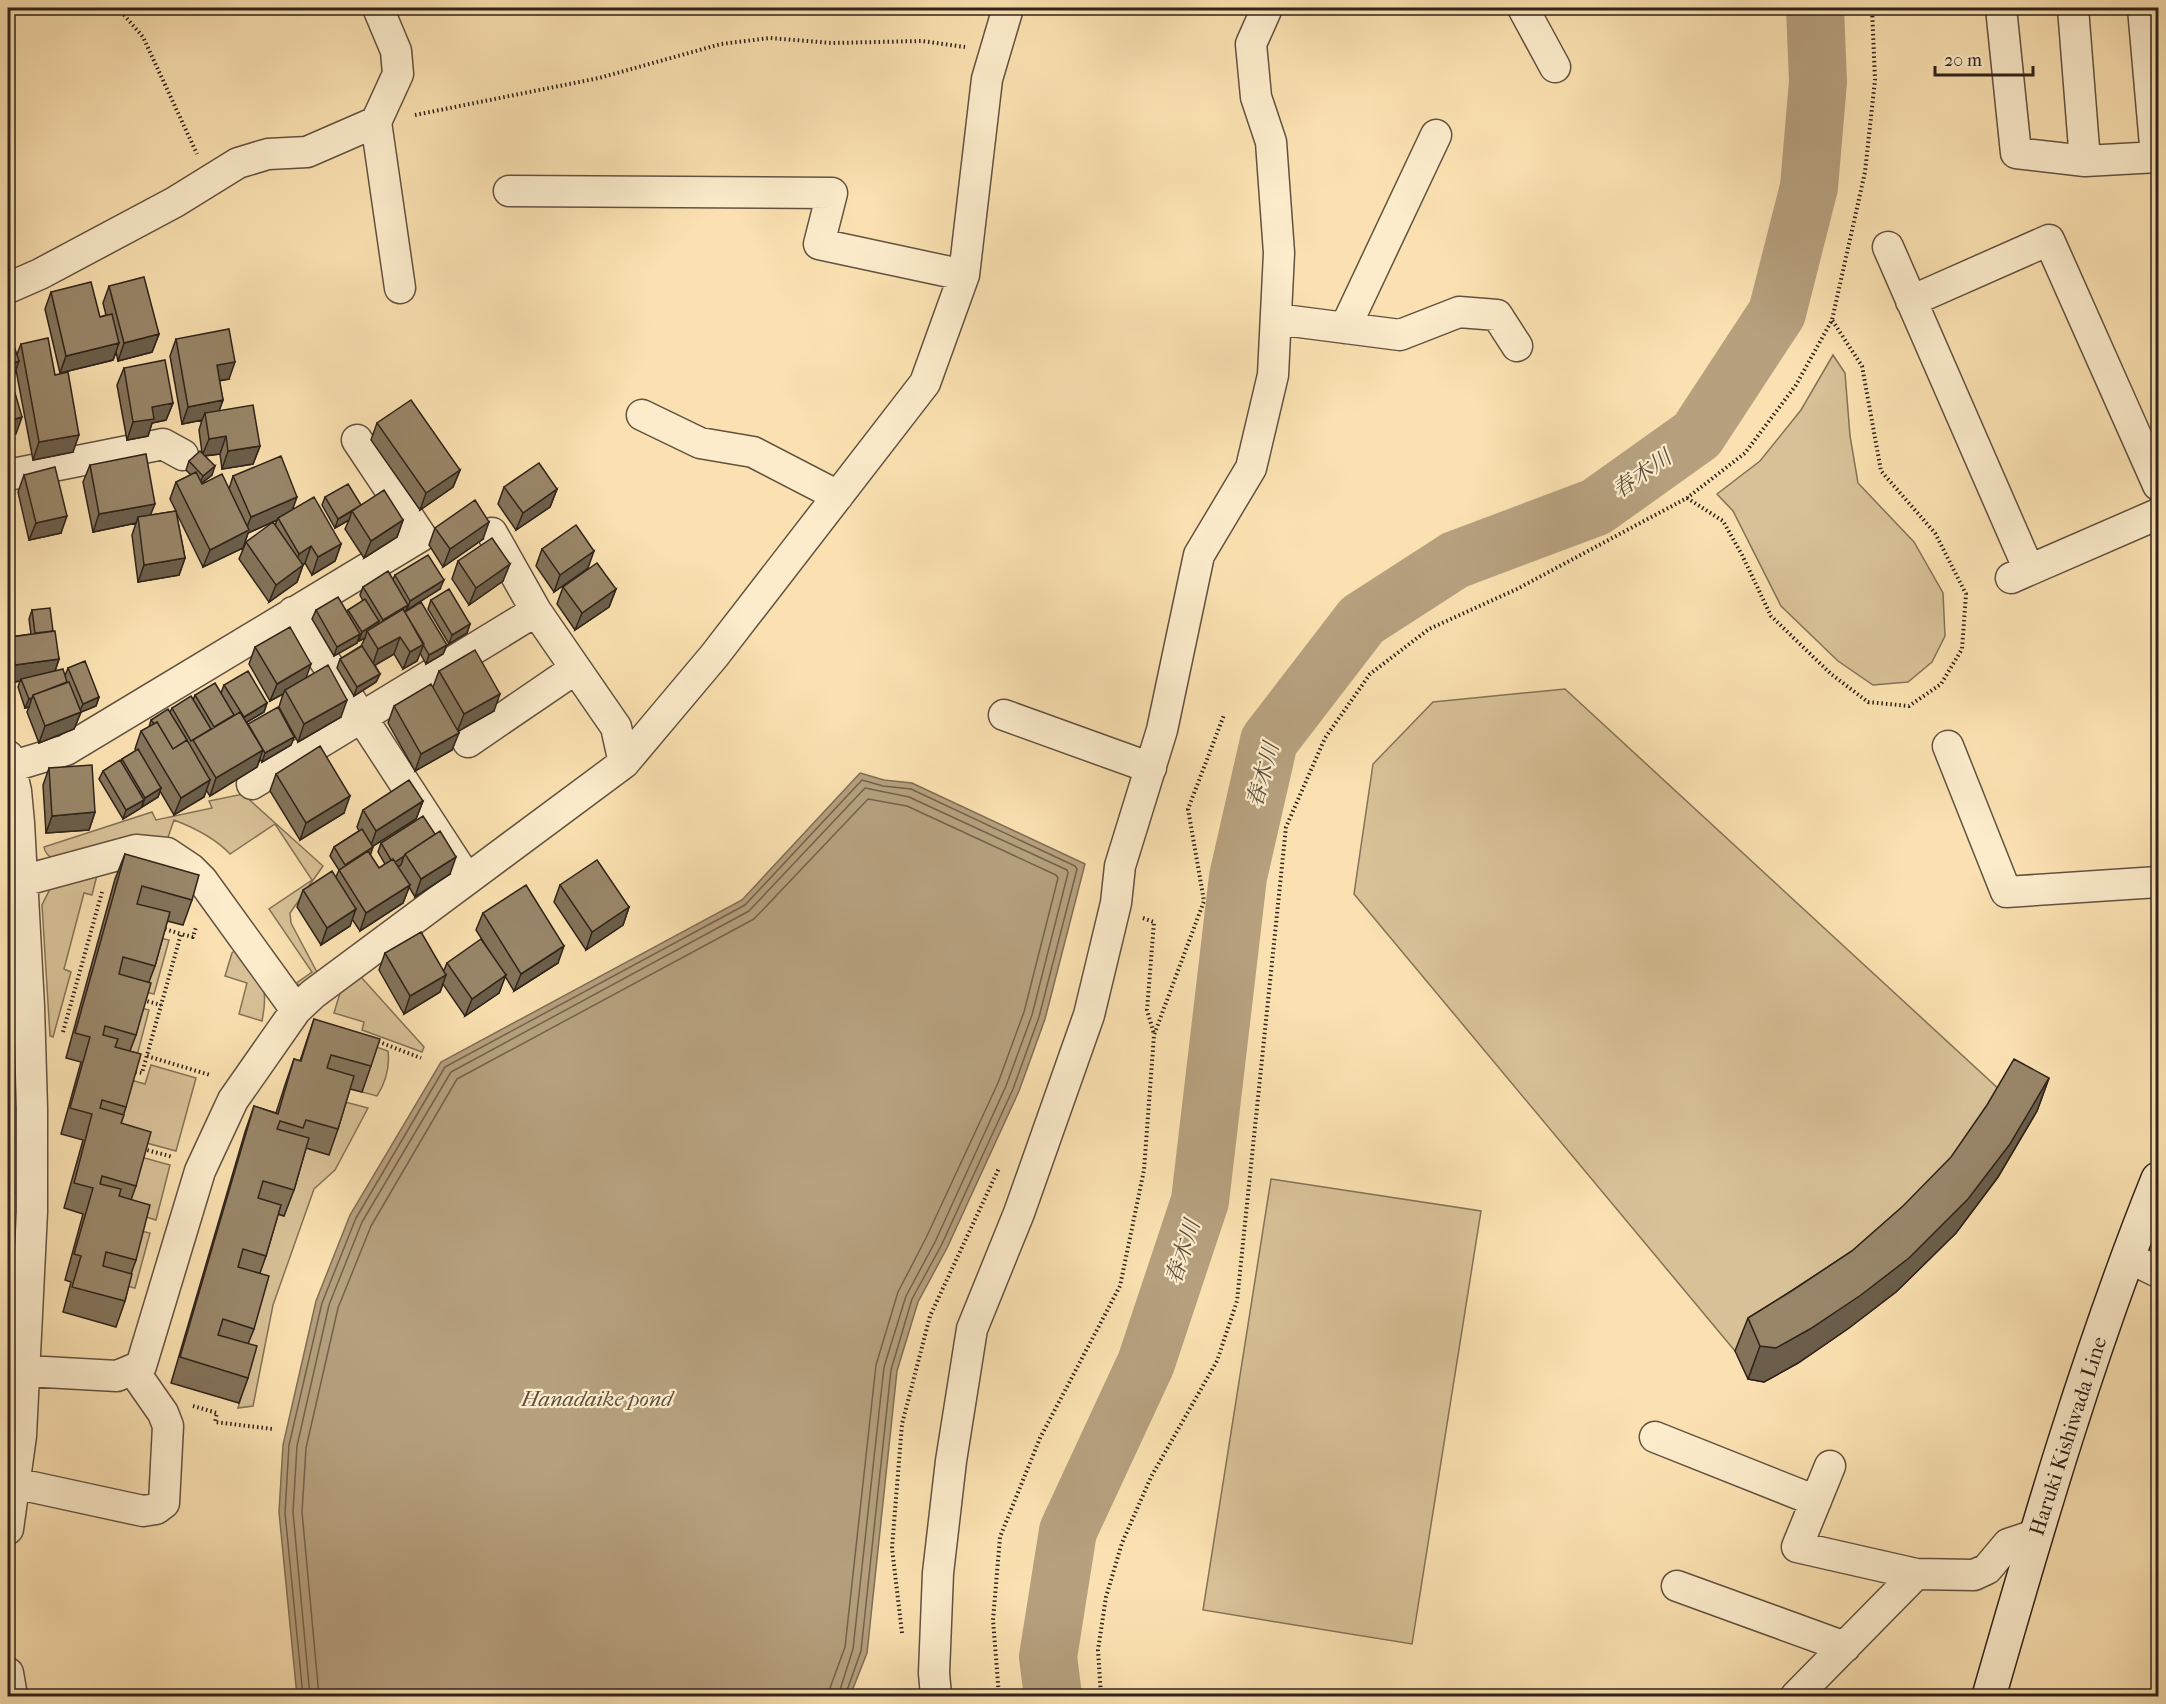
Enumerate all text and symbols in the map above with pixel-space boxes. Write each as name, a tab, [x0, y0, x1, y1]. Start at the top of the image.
scale bar	[1935, 39, 2032, 77]
text: 20 m	[1944, 50, 1982, 71]
water label: 春木川	[1608, 443, 1678, 504]
water label: 春木川	[1241, 738, 1285, 810]
water label: 春木川	[1160, 1215, 1206, 1287]
street label: Haruki Kishiwada Line	[2025, 1334, 2111, 1538]
water label: Hanadaike pond	[521, 1386, 675, 1412]

